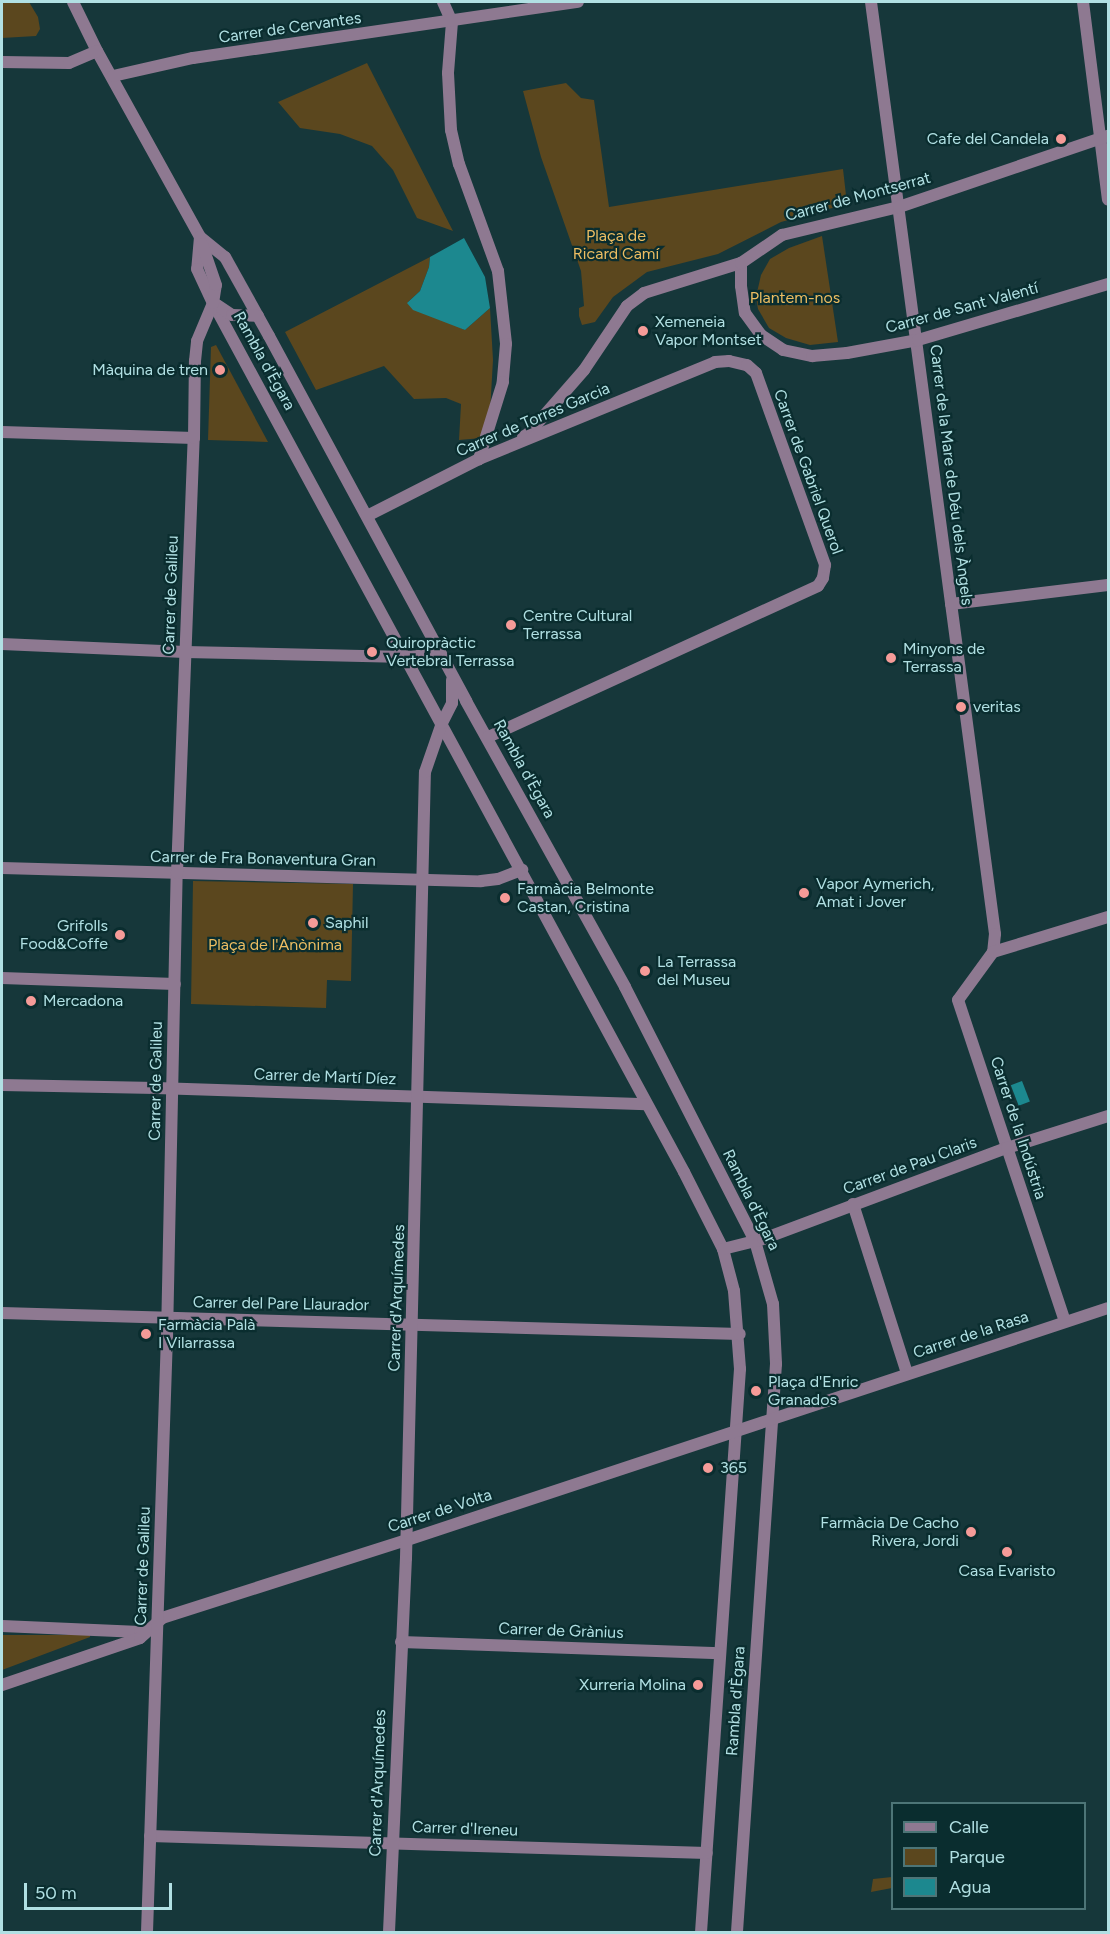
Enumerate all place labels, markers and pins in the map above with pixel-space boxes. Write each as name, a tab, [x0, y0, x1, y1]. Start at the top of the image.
place label: Cafe del Candela	[927, 129, 1049, 149]
marker: Cafe del Candela	[1054, 132, 1068, 146]
place label: Xemeneia Vapor Montset	[655, 312, 762, 350]
marker: Xemeneia Vapor Montset	[636, 324, 650, 338]
place label: Màquina de tren	[92, 360, 208, 380]
marker: Màquina de tren	[213, 363, 227, 377]
place label: Centre Cultural Terrassa	[523, 606, 632, 644]
marker: Centre Cultural Terrassa	[504, 618, 518, 632]
place label: Quiropràctic Vertebral Terrassa	[386, 633, 514, 671]
place label: Minyons de Terrassa	[903, 639, 985, 677]
marker: Quiropràctic Vertebral Terrassa	[363, 643, 381, 661]
marker: Minyons de Terrassa	[884, 651, 898, 665]
place label: veritas	[973, 697, 1021, 717]
marker: veritas	[954, 700, 968, 714]
place label: Vapor Aymerich, Amat i Jover	[816, 874, 934, 912]
place label: Farmàcia Belmonte Castan, Cristina	[517, 879, 654, 917]
marker: Vapor Aymerich, Amat i Jover	[797, 886, 811, 900]
marker: Farmàcia Belmonte Castan, Cristina	[498, 891, 512, 905]
place label: Saphil	[325, 913, 369, 933]
place label: Grifolls Food&Coffe	[20, 916, 108, 954]
marker: Saphil	[306, 916, 320, 930]
marker: Grifolls Food&Coffe	[113, 928, 127, 942]
place label: La Terrassa del Museu	[657, 952, 736, 990]
marker: La Terrassa del Museu	[638, 964, 652, 978]
place label: Mercadona	[43, 991, 123, 1011]
marker: Mercadona	[24, 994, 38, 1008]
place label: Farmàcia Palà I Vilarrassa	[158, 1315, 255, 1353]
marker: Farmàcia Palà I Vilarrassa	[139, 1327, 153, 1341]
place label: Plaça d'Enric Granados	[768, 1372, 858, 1410]
marker: Plaça d'Enric Granados	[749, 1384, 763, 1398]
place label: 365	[720, 1458, 747, 1478]
marker: 365	[701, 1461, 715, 1475]
place label: Farmàcia De Cacho Rivera, Jordi	[820, 1513, 959, 1551]
marker: Farmàcia De Cacho Rivera, Jordi	[964, 1525, 978, 1539]
marker: Casa Evaristo	[1000, 1545, 1014, 1559]
place label: Casa Evaristo	[959, 1561, 1055, 1581]
place label: Xurreria Molina	[579, 1675, 686, 1695]
marker: Xurreria Molina	[691, 1678, 705, 1692]

